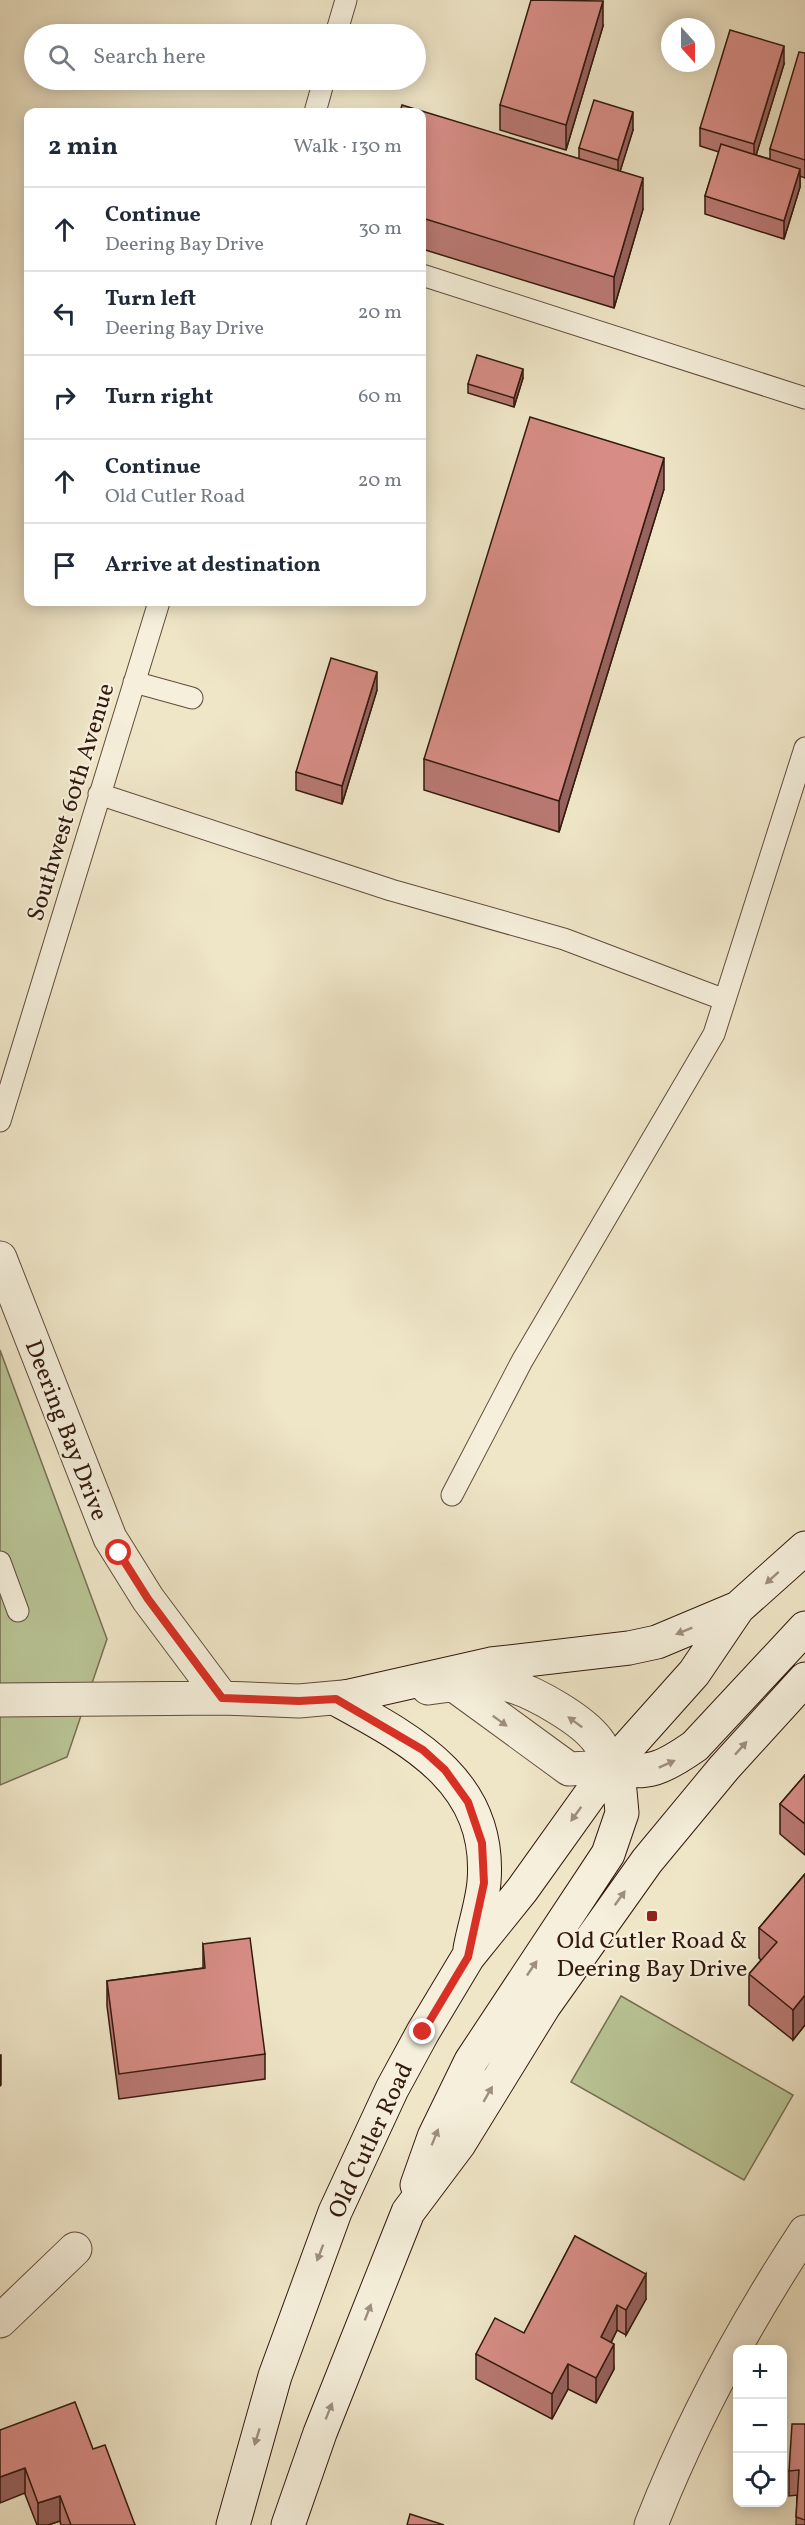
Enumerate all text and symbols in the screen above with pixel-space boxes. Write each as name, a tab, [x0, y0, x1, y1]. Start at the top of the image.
north arrow	[661, 18, 715, 72]
search box	[24, 24, 426, 90]
icon: search	[45, 41, 78, 74]
text: Search here	[93, 42, 206, 73]
text: 2 min	[48, 129, 118, 165]
text: Walk · 130 m	[293, 133, 402, 161]
text: Continue	[105, 200, 201, 231]
icon: ahead	[48, 213, 81, 246]
text: 30 m	[358, 215, 402, 243]
text: Deering Bay Drive	[105, 231, 264, 259]
text: Turn left	[105, 284, 196, 315]
icon: left	[48, 297, 81, 330]
text: 20 m	[358, 299, 402, 327]
text: Deering Bay Drive	[105, 315, 264, 343]
icon: right	[48, 381, 81, 414]
text: Turn right	[105, 382, 213, 413]
text: 60 m	[358, 383, 402, 411]
text: Continue	[105, 452, 201, 483]
icon: ahead	[48, 465, 81, 498]
text: 20 m	[358, 467, 402, 495]
text: Old Cutler Road	[105, 483, 245, 511]
icon: arrive	[48, 549, 81, 582]
text: Arrive at destination	[105, 550, 321, 581]
street label: Southwest 60th Avenue	[20, 679, 124, 926]
street label: Deering Bay Drive	[15, 1336, 115, 1526]
route start	[105, 1539, 131, 1565]
one-way arrow	[764, 1571, 779, 1585]
one-way arrow	[675, 1626, 693, 1636]
one-way arrow	[491, 1715, 507, 1727]
one-way arrow	[568, 1716, 584, 1728]
one-way arrow	[734, 1741, 747, 1756]
one-way arrow	[658, 1759, 675, 1768]
one-way arrow	[571, 1807, 583, 1822]
one-way arrow	[614, 1890, 626, 1905]
marker: Old Cutler Road & Deering Bay Drive	[645, 1909, 659, 1923]
place label: Old Cutler Road & Deering Bay Drive	[557, 1925, 747, 1987]
one-way arrow	[526, 1960, 537, 1977]
route end	[409, 2018, 435, 2044]
street label: Old Cutler Road	[321, 2057, 423, 2224]
one-way arrow	[483, 2085, 493, 2102]
one-way arrow	[430, 2127, 440, 2145]
one-way arrow	[314, 2244, 324, 2262]
one-way arrow	[364, 2303, 373, 2321]
map controls	[733, 2345, 787, 2507]
button: +	[733, 2345, 787, 2399]
button: −	[733, 2399, 787, 2453]
one-way arrow	[325, 2402, 335, 2420]
one-way arrow	[252, 2428, 261, 2446]
button: locate	[733, 2453, 787, 2507]

